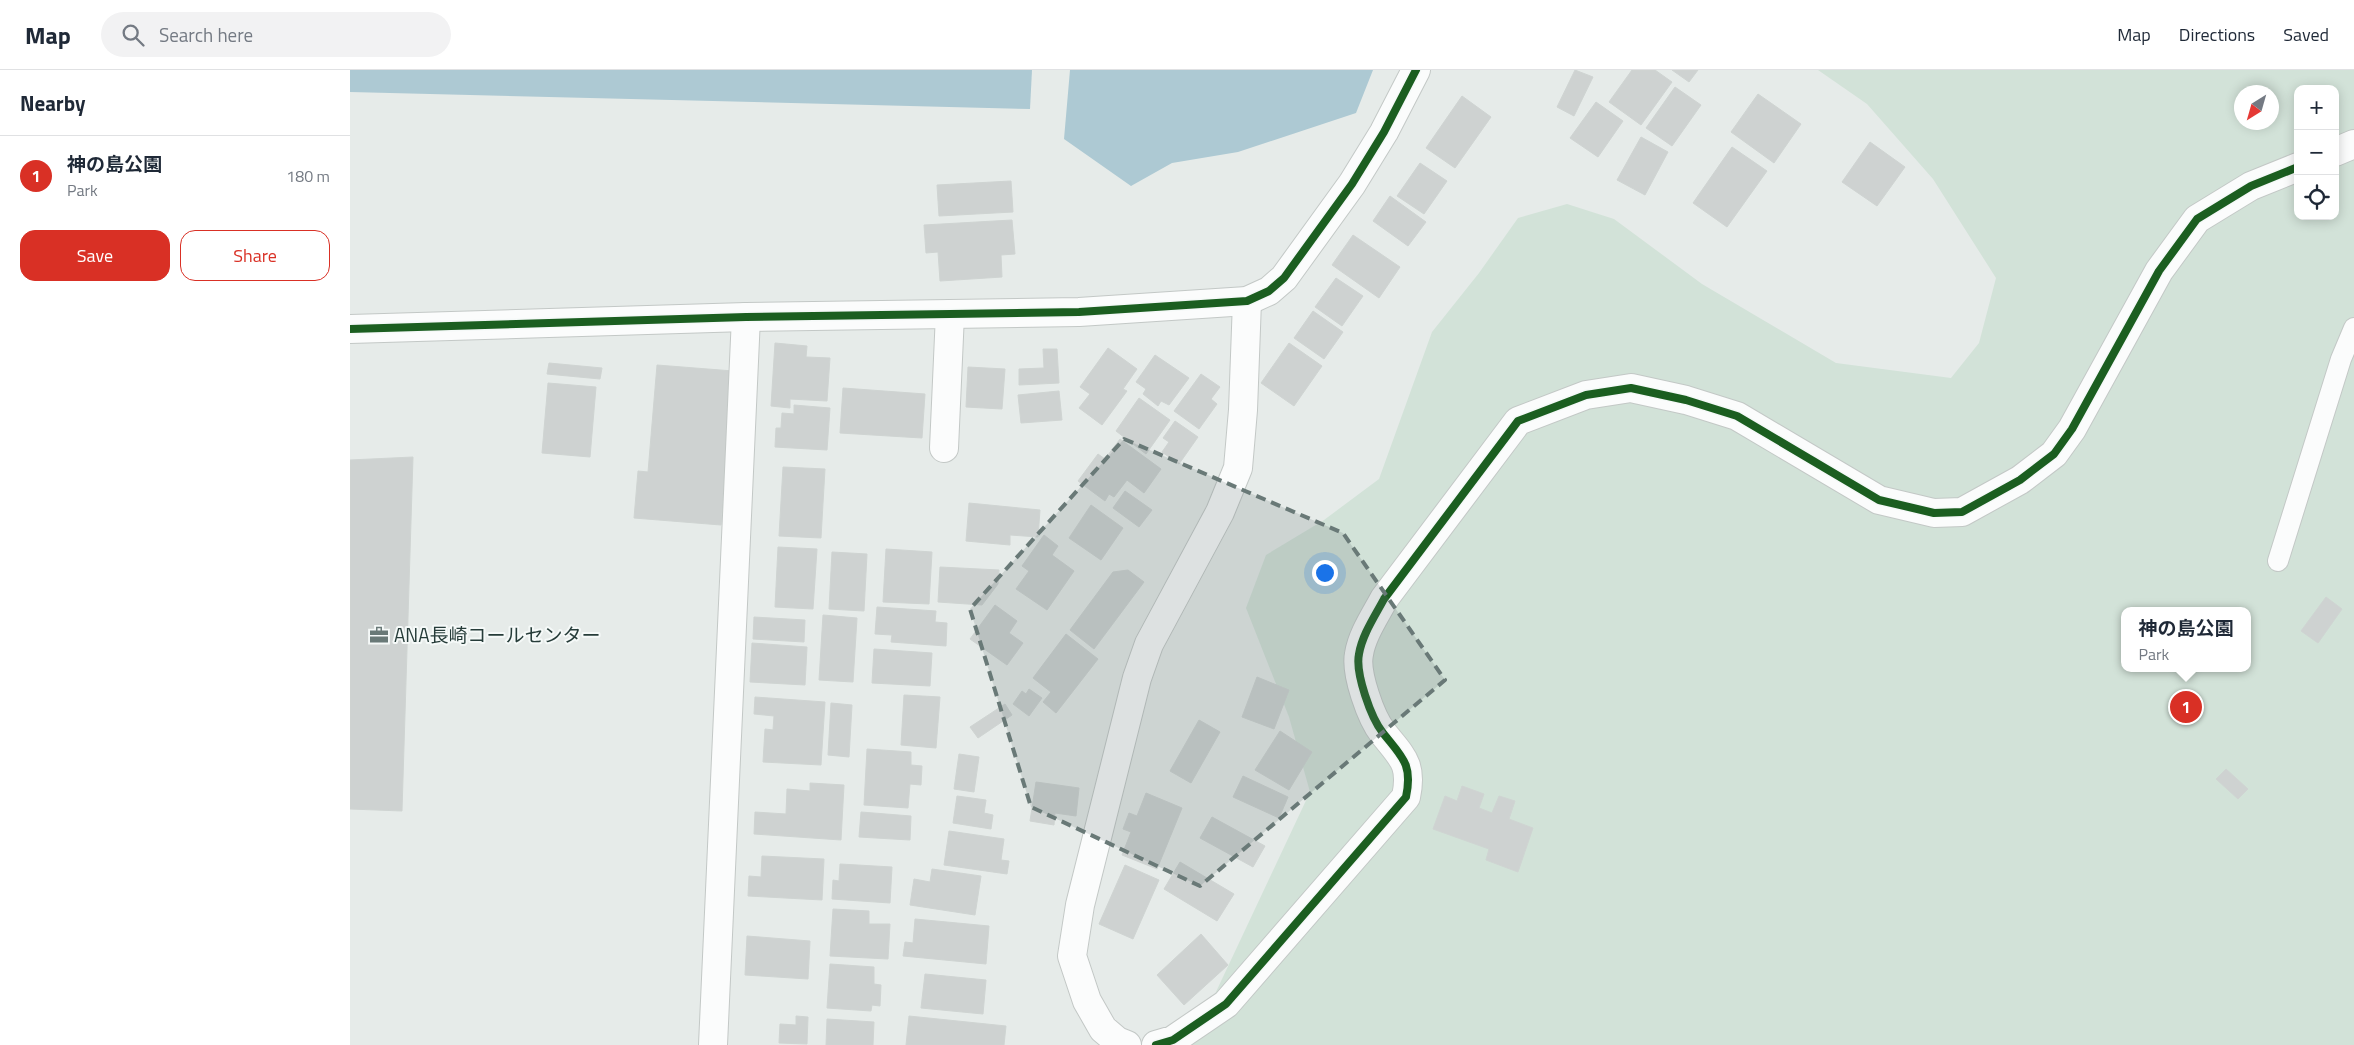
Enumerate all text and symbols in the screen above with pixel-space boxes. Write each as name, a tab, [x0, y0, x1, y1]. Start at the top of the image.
search box	[101, 12, 451, 57]
text: Map	[25, 17, 71, 53]
text: Search here	[159, 20, 253, 49]
icon: search	[119, 21, 147, 49]
text: Map	[2117, 21, 2151, 48]
text: Directions	[2179, 21, 2255, 48]
text: Saved	[2283, 21, 2329, 48]
north arrow	[2234, 85, 2279, 130]
map controls	[2294, 85, 2339, 220]
button: +	[2294, 85, 2339, 130]
text: Nearby	[20, 87, 85, 119]
button: −	[2294, 130, 2339, 175]
text: 神の島公園	[67, 149, 162, 178]
text: 1	[32, 164, 40, 188]
text: 180 m	[286, 164, 330, 188]
button: locate	[2294, 175, 2339, 220]
text: Park	[67, 178, 98, 202]
button: Save	[20, 230, 170, 281]
button: Share	[180, 230, 330, 281]
your location	[1312, 560, 1338, 586]
popup	[2121, 607, 2251, 672]
text: 神の島公園	[2138, 613, 2234, 642]
place label: ANA長崎コールセンター	[394, 620, 601, 649]
office icon: ANA長崎コールセンター	[368, 624, 390, 646]
text: Park	[2138, 642, 2169, 666]
pin: 1	[2170, 688, 2202, 726]

